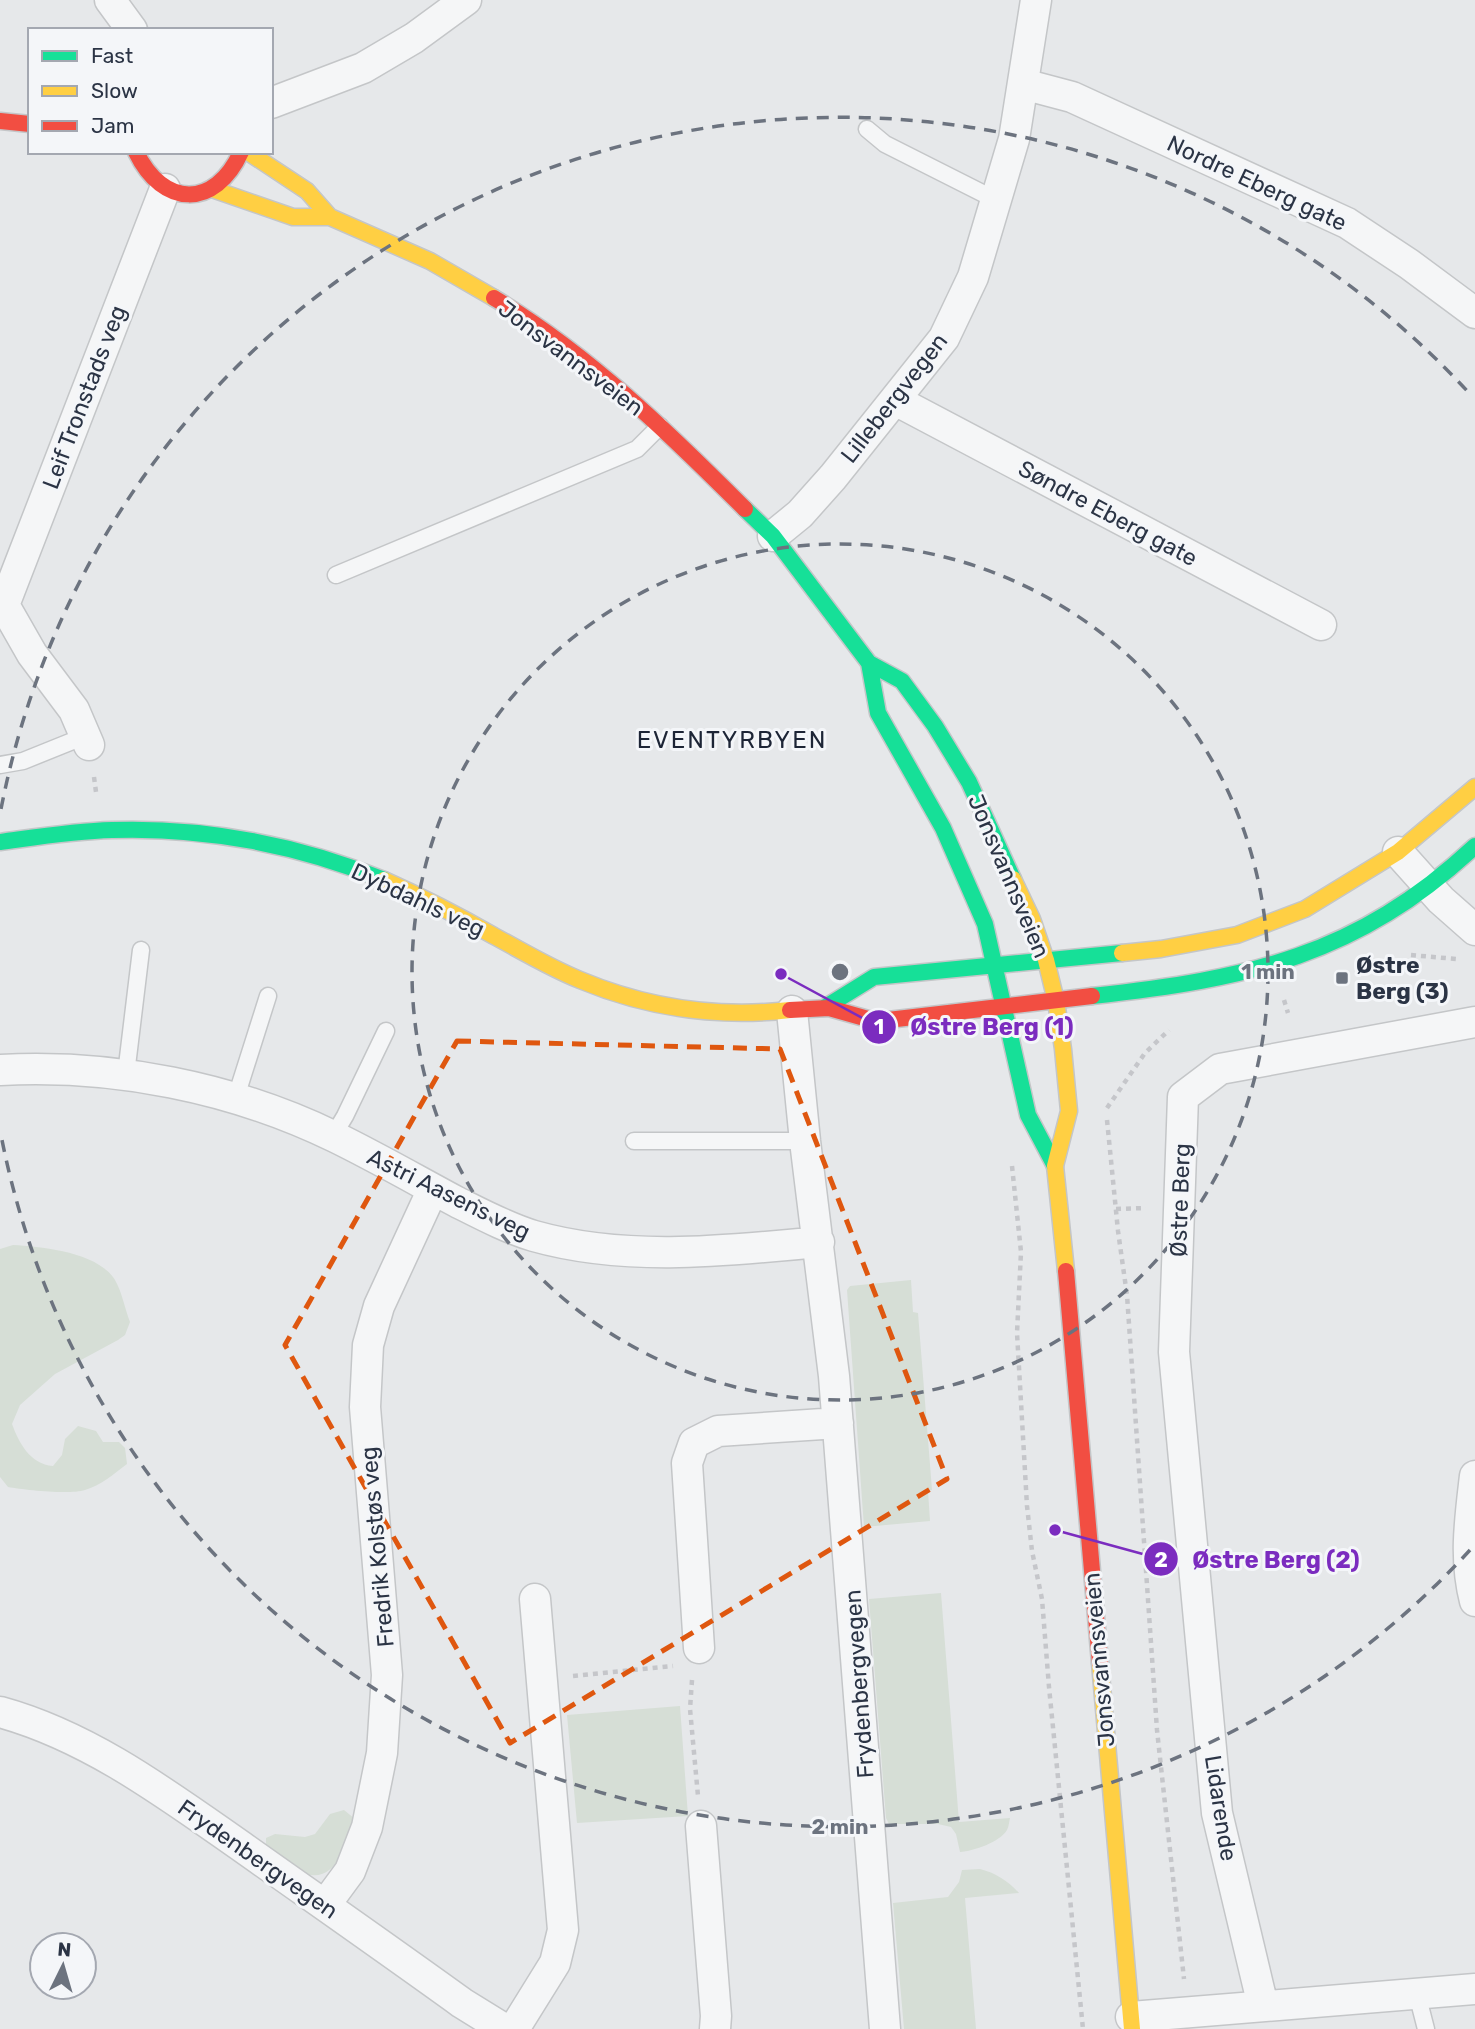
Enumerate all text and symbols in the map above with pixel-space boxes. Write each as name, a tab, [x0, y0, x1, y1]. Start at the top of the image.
legend	[28, 28, 273, 154]
text: Fast	[91, 43, 133, 68]
text: Slow	[91, 78, 138, 103]
text: Jam	[91, 113, 135, 138]
street label: Nordre Eberg gate	[1163, 129, 1351, 237]
street label: Jonsvannsveien	[493, 294, 649, 422]
street label: Leif Tronstads veg	[36, 301, 132, 493]
street label: Lillebergvegen	[835, 327, 953, 469]
street label: Søndre Eberg gate	[1014, 454, 1202, 572]
district label: EVENTYRBYEN	[637, 726, 827, 754]
street label: Jonsvannsveien	[962, 790, 1056, 962]
street label: Dybdahls veg	[347, 857, 489, 943]
place label: Østre Berg (3)	[1356, 951, 1449, 1005]
text: 1 min	[1241, 959, 1295, 984]
centre of rings	[828, 960, 852, 984]
marker: Østre Berg (3)	[1334, 970, 1350, 986]
callout: Østre Berg (1)	[862, 1004, 1088, 1049]
text: Østre Berg (1)	[910, 1013, 1074, 1041]
text: 1	[874, 1014, 884, 1039]
street label: Astri Aasens veg	[363, 1142, 535, 1246]
street label: Østre Berg	[1164, 1143, 1196, 1257]
street label: Fredrik Kolstøs veg	[354, 1446, 400, 1648]
callout: Østre Berg (2)	[1144, 1537, 1374, 1582]
text: Østre Berg (2)	[1192, 1546, 1360, 1574]
text: 2	[1154, 1547, 1168, 1572]
street label: Jonsvannsveien	[1077, 1572, 1121, 1748]
street label: Frydenbergvegen	[838, 1589, 880, 1779]
street label: Lidarende	[1199, 1753, 1243, 1863]
street label: Frydenbergvegen	[172, 1793, 344, 1925]
text: 2 min	[812, 1814, 868, 1839]
north arrow	[28, 1931, 98, 2001]
text: N	[57, 1938, 72, 1962]

